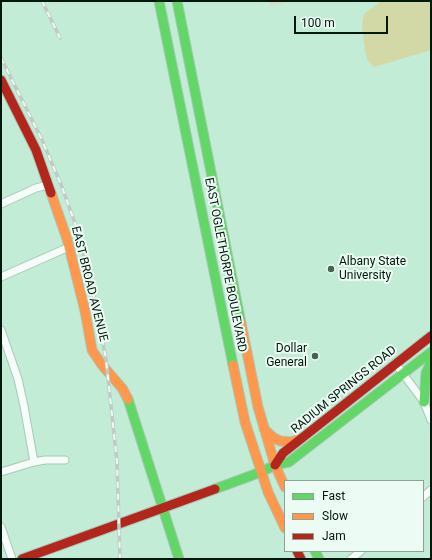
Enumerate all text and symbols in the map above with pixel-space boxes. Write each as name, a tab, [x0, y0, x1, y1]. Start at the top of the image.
scale bar	[296, 8, 390, 34]
text: 100 m	[301, 16, 335, 30]
street label: EAST OGLETHORPE BOULEVARD	[201, 176, 249, 354]
street label: EAST BROAD AVENUE	[68, 225, 110, 343]
place label: Albany State University	[339, 255, 406, 283]
marker: Albany State University	[326, 264, 336, 274]
place label: Dollar General	[266, 342, 307, 370]
street label: RADIUM SPRINGS ROAD	[289, 343, 399, 437]
marker: Dollar General	[310, 351, 320, 361]
legend	[284, 480, 424, 552]
text: Fast	[322, 489, 345, 503]
text: Slow	[322, 509, 348, 523]
text: Jam	[322, 529, 346, 543]

